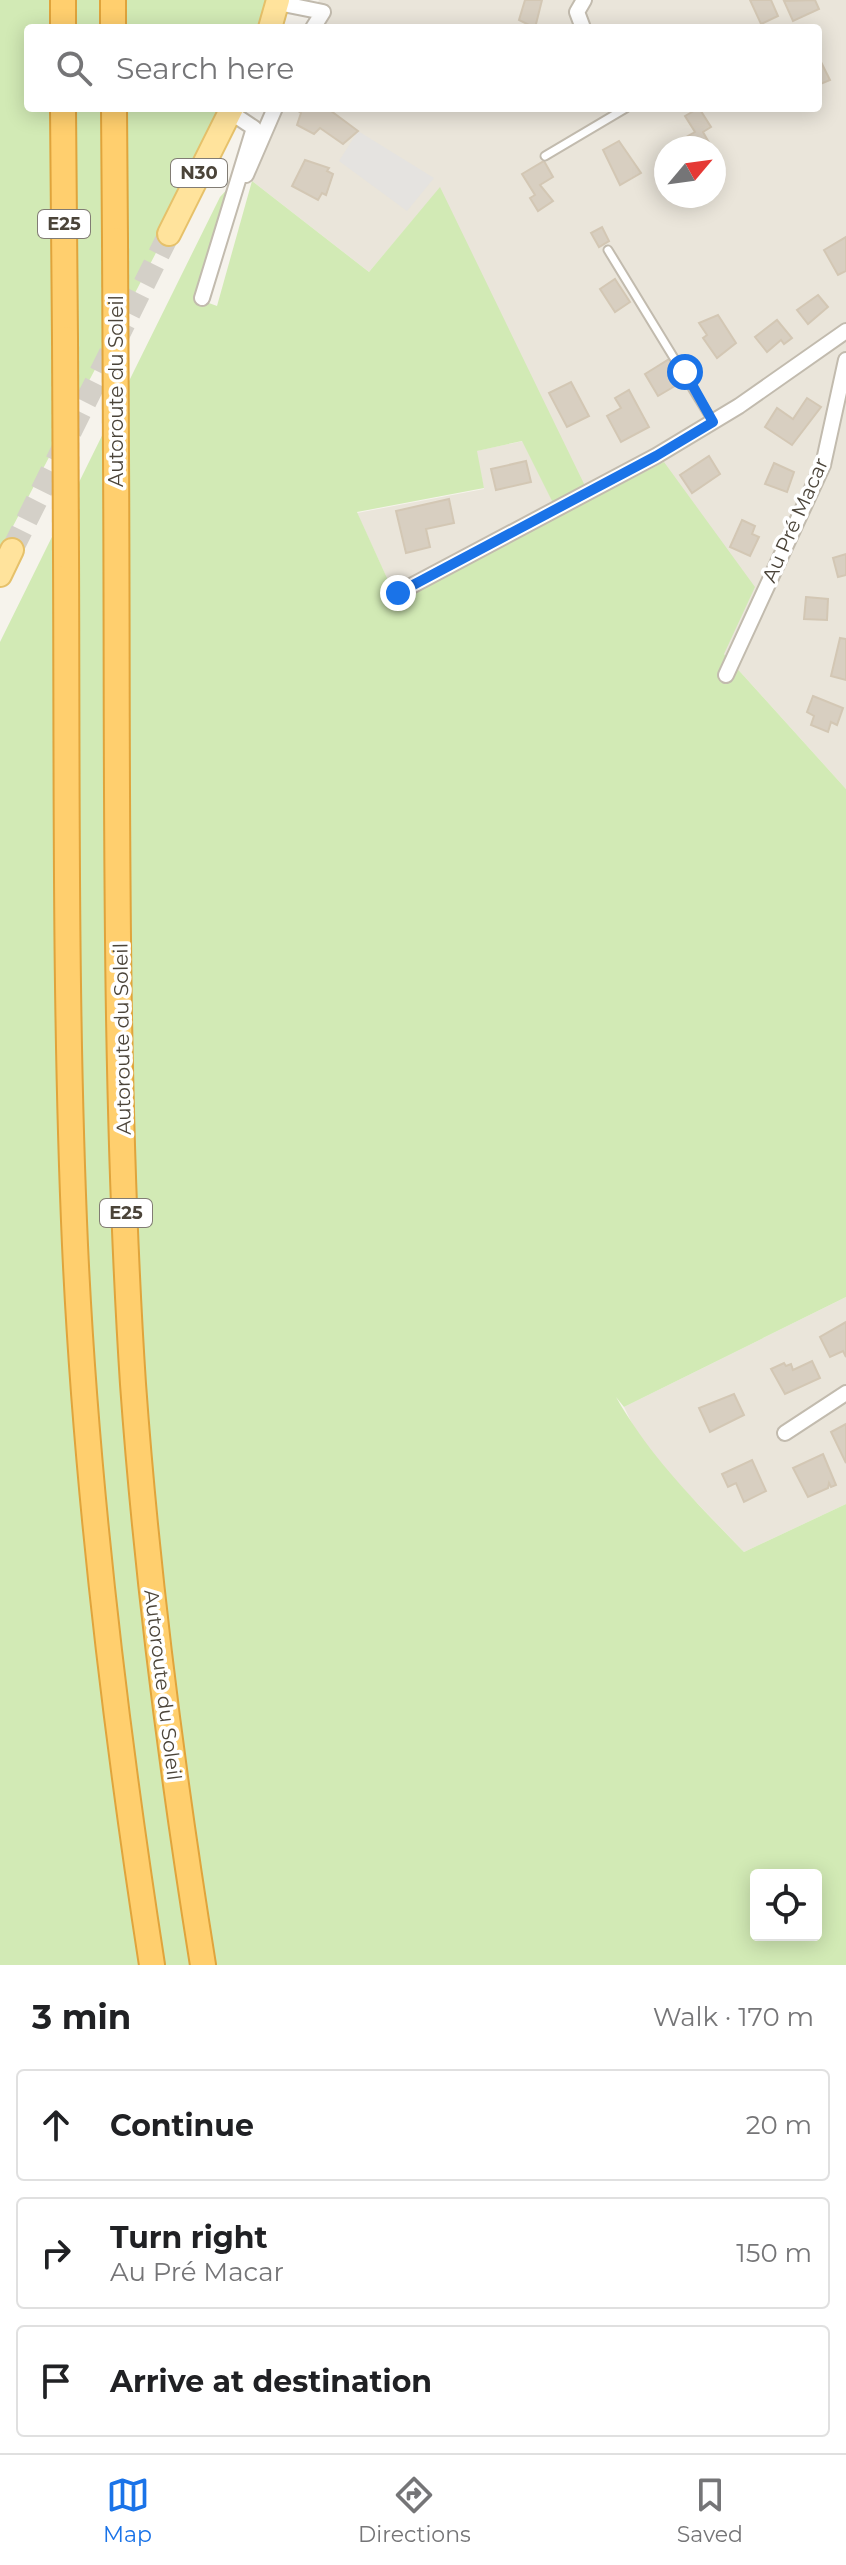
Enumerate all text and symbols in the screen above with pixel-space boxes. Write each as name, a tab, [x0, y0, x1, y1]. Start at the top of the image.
search box	[24, 24, 822, 112]
icon: search	[52, 46, 96, 90]
text: Search here	[116, 50, 294, 87]
north arrow	[654, 136, 726, 208]
road number: N30	[171, 159, 227, 187]
road number: E25	[38, 210, 90, 238]
street label: Autoroute du Soleil	[104, 295, 128, 487]
route start	[667, 354, 703, 390]
street label: Au Pré Macar	[757, 454, 833, 586]
route end	[380, 575, 416, 611]
street label: Autoroute du Soleil	[108, 943, 136, 1135]
road number: E25	[100, 1199, 152, 1227]
street label: Autoroute du Soleil	[139, 1588, 187, 1782]
map controls	[750, 1869, 822, 1941]
button: locate	[750, 1869, 822, 1941]
text: 3 min	[32, 1996, 131, 2038]
text: Walk · 170 m	[653, 2001, 814, 2033]
icon: ahead	[34, 2103, 78, 2147]
text: Continue	[110, 2107, 254, 2144]
text: 20 m	[746, 2109, 812, 2141]
text: Turn right	[110, 2219, 267, 2256]
icon: right	[34, 2231, 78, 2275]
text: 150 m	[736, 2237, 812, 2269]
text: Au Pré Macar	[110, 2256, 284, 2288]
icon: arrive	[34, 2359, 78, 2403]
text: Arrive at destination	[110, 2363, 432, 2400]
tab: Map	[103, 2473, 152, 2548]
tab: Directions	[358, 2473, 471, 2548]
tab: Saved	[677, 2473, 743, 2548]

